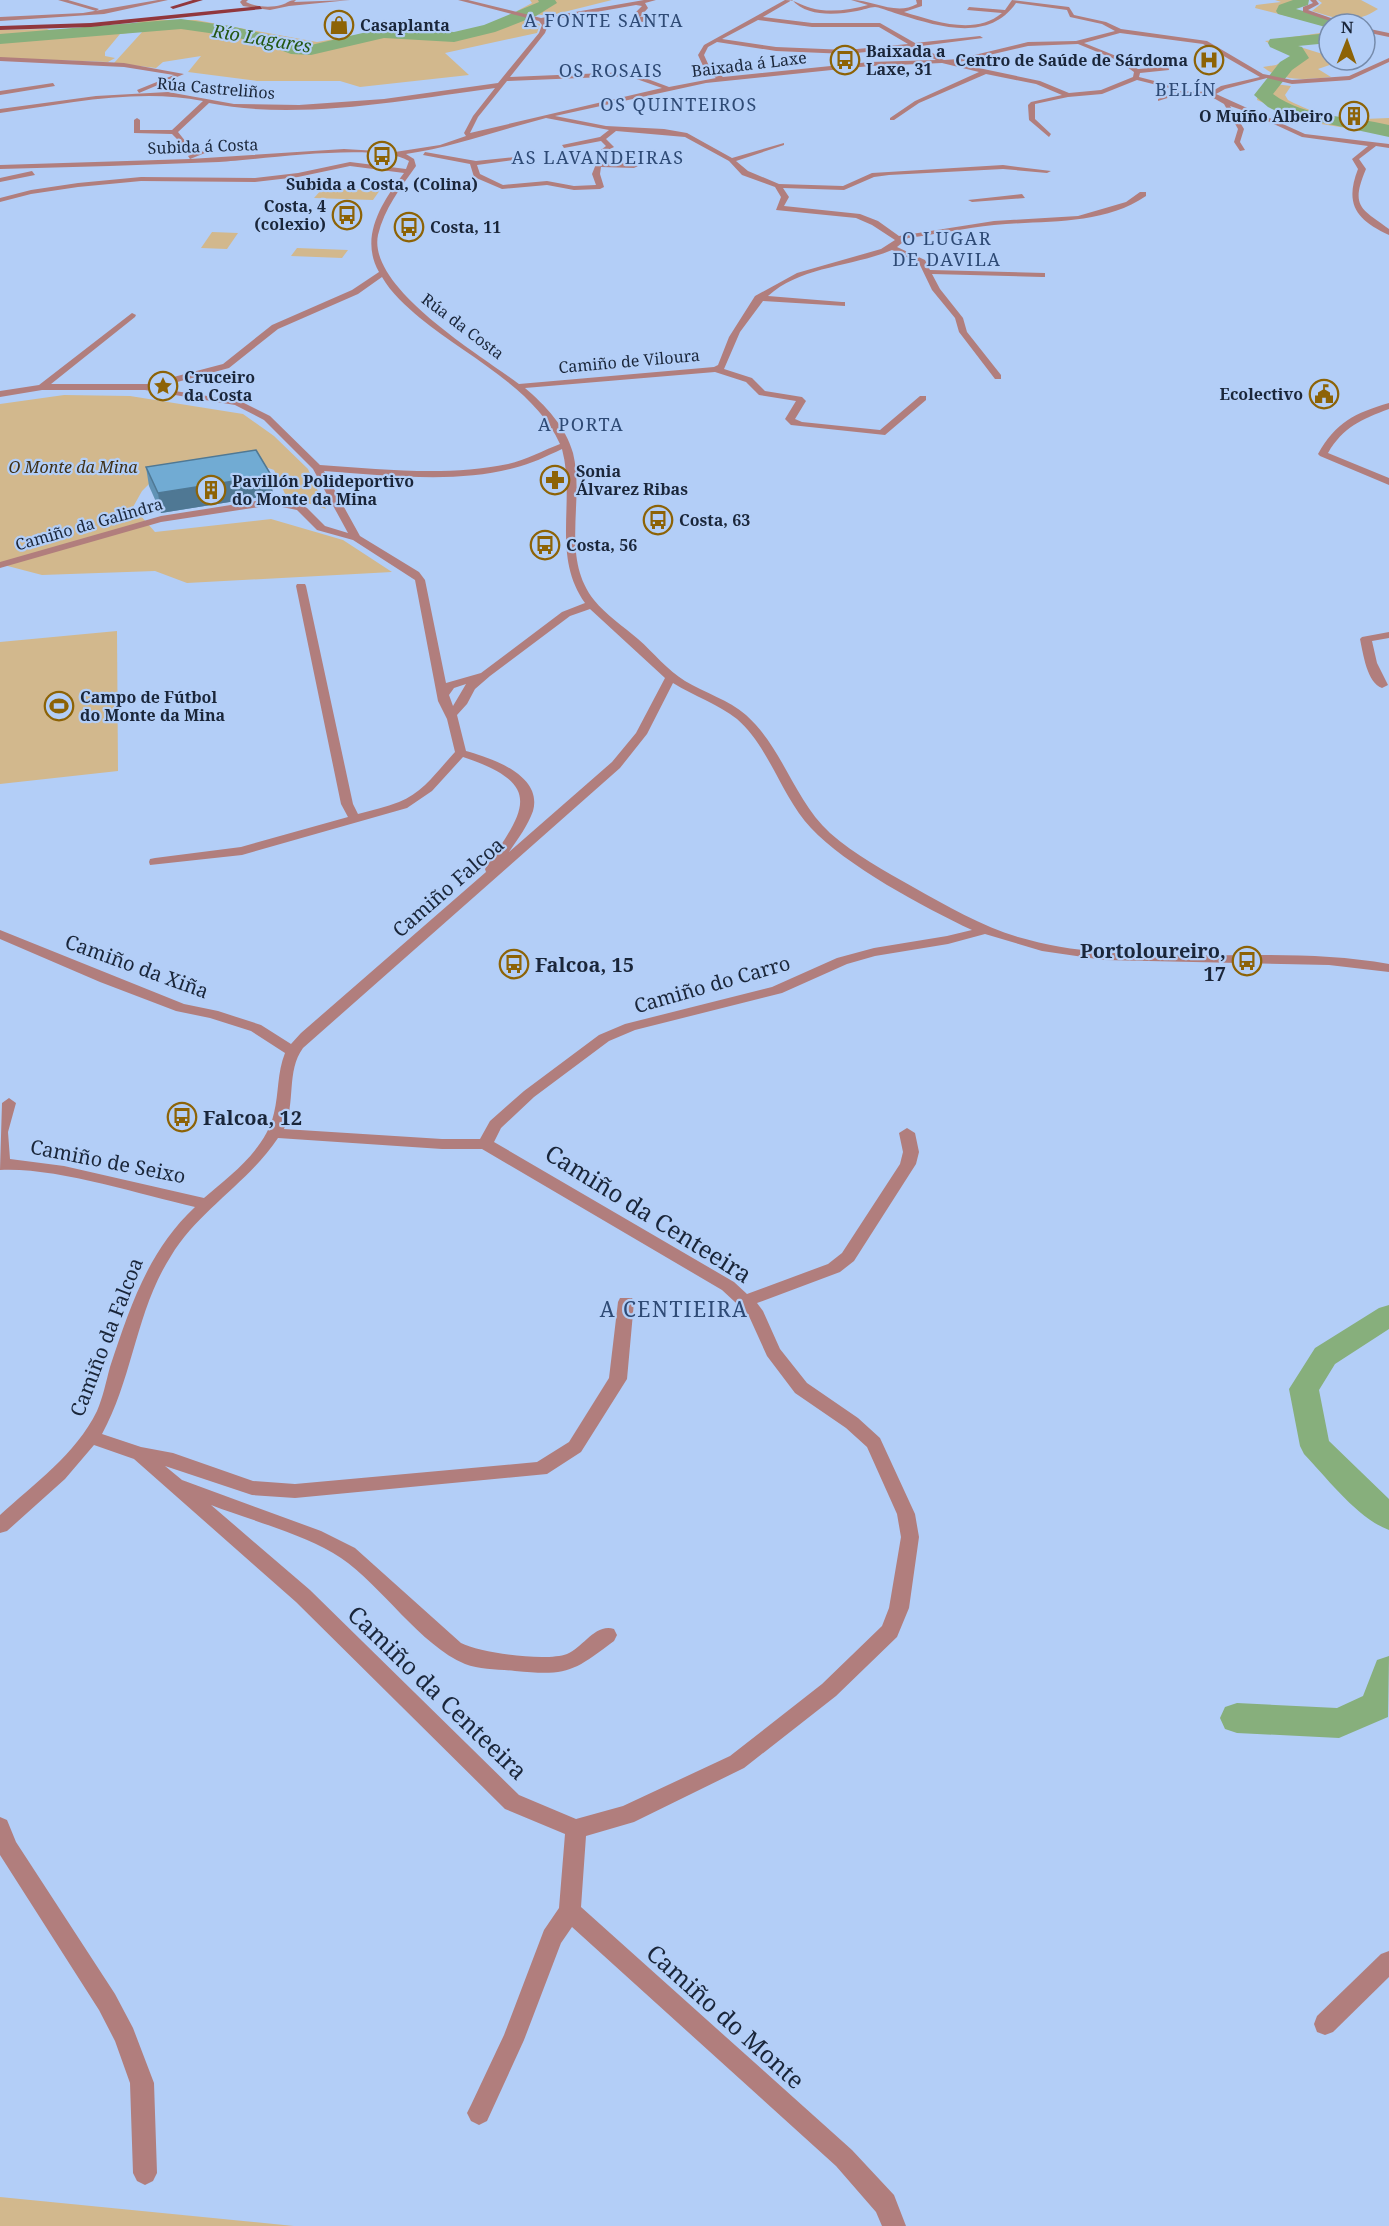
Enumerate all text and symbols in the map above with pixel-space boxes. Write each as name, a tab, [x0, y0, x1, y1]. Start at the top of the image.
district label: A FONTE SANTA	[524, 8, 684, 32]
shop icon: Casaplanta	[323, 9, 355, 41]
north arrow	[1317, 12, 1377, 72]
place label: Casaplanta	[360, 14, 450, 36]
text: N	[1341, 16, 1354, 38]
water label: Río Lagares	[210, 18, 313, 58]
place label: Baixada a Laxe, 31	[866, 40, 946, 80]
bus stop icon: Baixada a Laxe, 31	[829, 44, 861, 76]
hospital icon: Centro de Saúde de Sárdoma	[1193, 44, 1225, 76]
street label: Baixada á Laxe	[690, 46, 808, 82]
place label: Centro de Saúde de Sárdoma	[955, 49, 1188, 71]
district label: OS ROSAIS	[559, 58, 663, 82]
street label: Rúa Castreliños	[156, 72, 276, 104]
district label: BELÍN	[1155, 77, 1217, 101]
district label: OS QUINTEIROS	[600, 92, 758, 116]
building icon: O Muíño Albeiro	[1338, 100, 1370, 132]
place label: O Muíño Albeiro	[1199, 105, 1333, 127]
street label: Subida á Costa	[147, 133, 259, 159]
bus stop icon: Subida a Costa, (Colina)	[366, 140, 398, 172]
district label: AS LAVANDEIRAS	[512, 145, 684, 169]
place label: Subida a Costa, (Colina)	[286, 173, 478, 195]
place label: Costa, 4 (colexio)	[254, 195, 326, 235]
bus stop icon: Costa, 4 (colexio)	[331, 199, 363, 231]
bus stop icon: Costa, 11	[393, 211, 425, 243]
place label: Costa, 11	[430, 216, 501, 238]
district label: O LUGAR DE DAVILA	[892, 226, 1002, 271]
street label: Rúa da Costa	[417, 288, 509, 364]
street label: Camiño de Viloura	[557, 344, 701, 378]
place label: Cruceiro da Costa	[184, 366, 255, 406]
place icon: Cruceiro da Costa	[147, 370, 179, 402]
public building icon: Ecolectivo	[1308, 378, 1340, 410]
place label: Ecolectivo	[1219, 383, 1303, 405]
district label: A PORTA	[538, 412, 624, 436]
park label: O Monte da Mina	[8, 456, 138, 478]
place label: Sonia Álvarez Ribas	[576, 460, 688, 500]
pharmacy icon: Sonia Álvarez Ribas	[539, 464, 571, 496]
place label: Pavillón Polideportivo do Monte da Mina	[232, 470, 414, 510]
building icon: Pavillón Polideportivo do Monte da Mina	[195, 474, 227, 506]
street label: Camiño da Galindra	[13, 492, 165, 556]
bus stop icon: Costa, 63	[642, 504, 674, 536]
place label: Costa, 63	[679, 509, 750, 531]
bus stop icon: Costa, 56	[529, 529, 561, 561]
place label: Costa, 56	[566, 534, 637, 556]
place label: Campo de Fútbol do Monte da Mina	[80, 686, 226, 726]
sports icon: Campo de Fútbol do Monte da Mina	[43, 690, 75, 722]
street label: Camiño Falcoa	[386, 831, 510, 943]
street label: Camiño da Xiña	[61, 927, 213, 1005]
place label: Portoloureiro, 17	[1080, 937, 1226, 987]
bus stop icon: Portoloureiro, 17	[1231, 945, 1263, 977]
bus stop icon: Falcoa, 15	[498, 948, 530, 980]
street label: Camiño do Carro	[631, 949, 793, 1019]
place label: Falcoa, 15	[535, 951, 634, 978]
bus stop icon: Falcoa, 12	[166, 1101, 198, 1133]
place label: Falcoa, 12	[203, 1104, 302, 1131]
street label: Camiño de Seixo	[28, 1133, 188, 1189]
street label: Camiño da Centeeira	[539, 1136, 759, 1290]
street label: Camiño da Falcoa	[63, 1254, 149, 1420]
district label: A CENTIEIRA	[600, 1295, 748, 1323]
street label: Camiño da Centeeira	[341, 1598, 535, 1786]
street label: Camiño do Monte	[640, 1936, 812, 2096]

